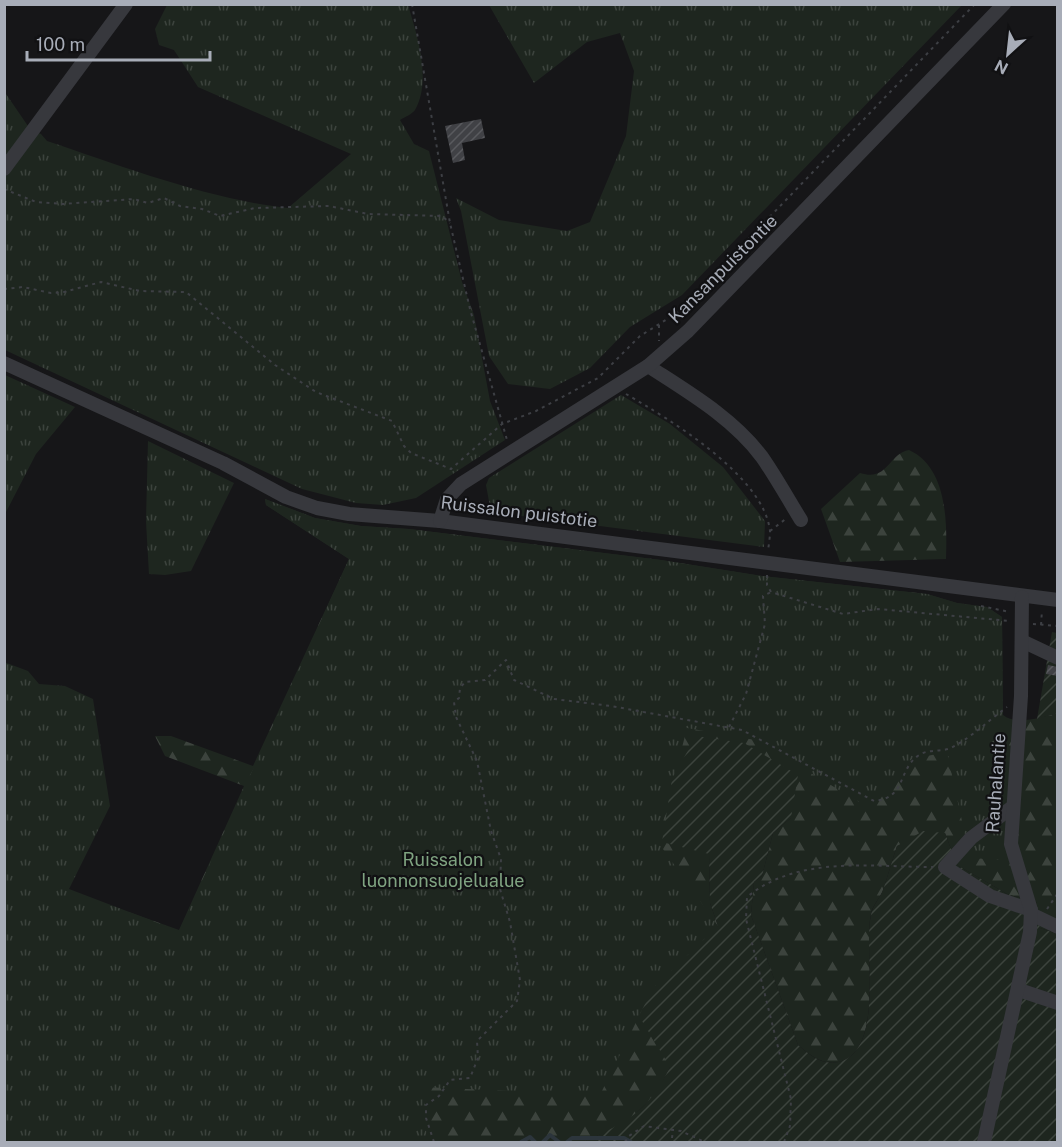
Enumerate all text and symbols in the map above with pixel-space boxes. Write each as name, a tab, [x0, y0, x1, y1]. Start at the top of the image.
scale bar	[27, 24, 210, 62]
north arrow	[978, 24, 1038, 84]
text: 100 m	[36, 34, 85, 55]
text: N	[992, 56, 1011, 78]
street label: Kansanpuistontie	[664, 210, 781, 327]
street label: Ruissalon puistotie	[439, 491, 599, 532]
street label: Rauhalantie	[982, 732, 1009, 833]
park label: Ruissalon luonnonsuojelualue	[361, 849, 525, 891]

